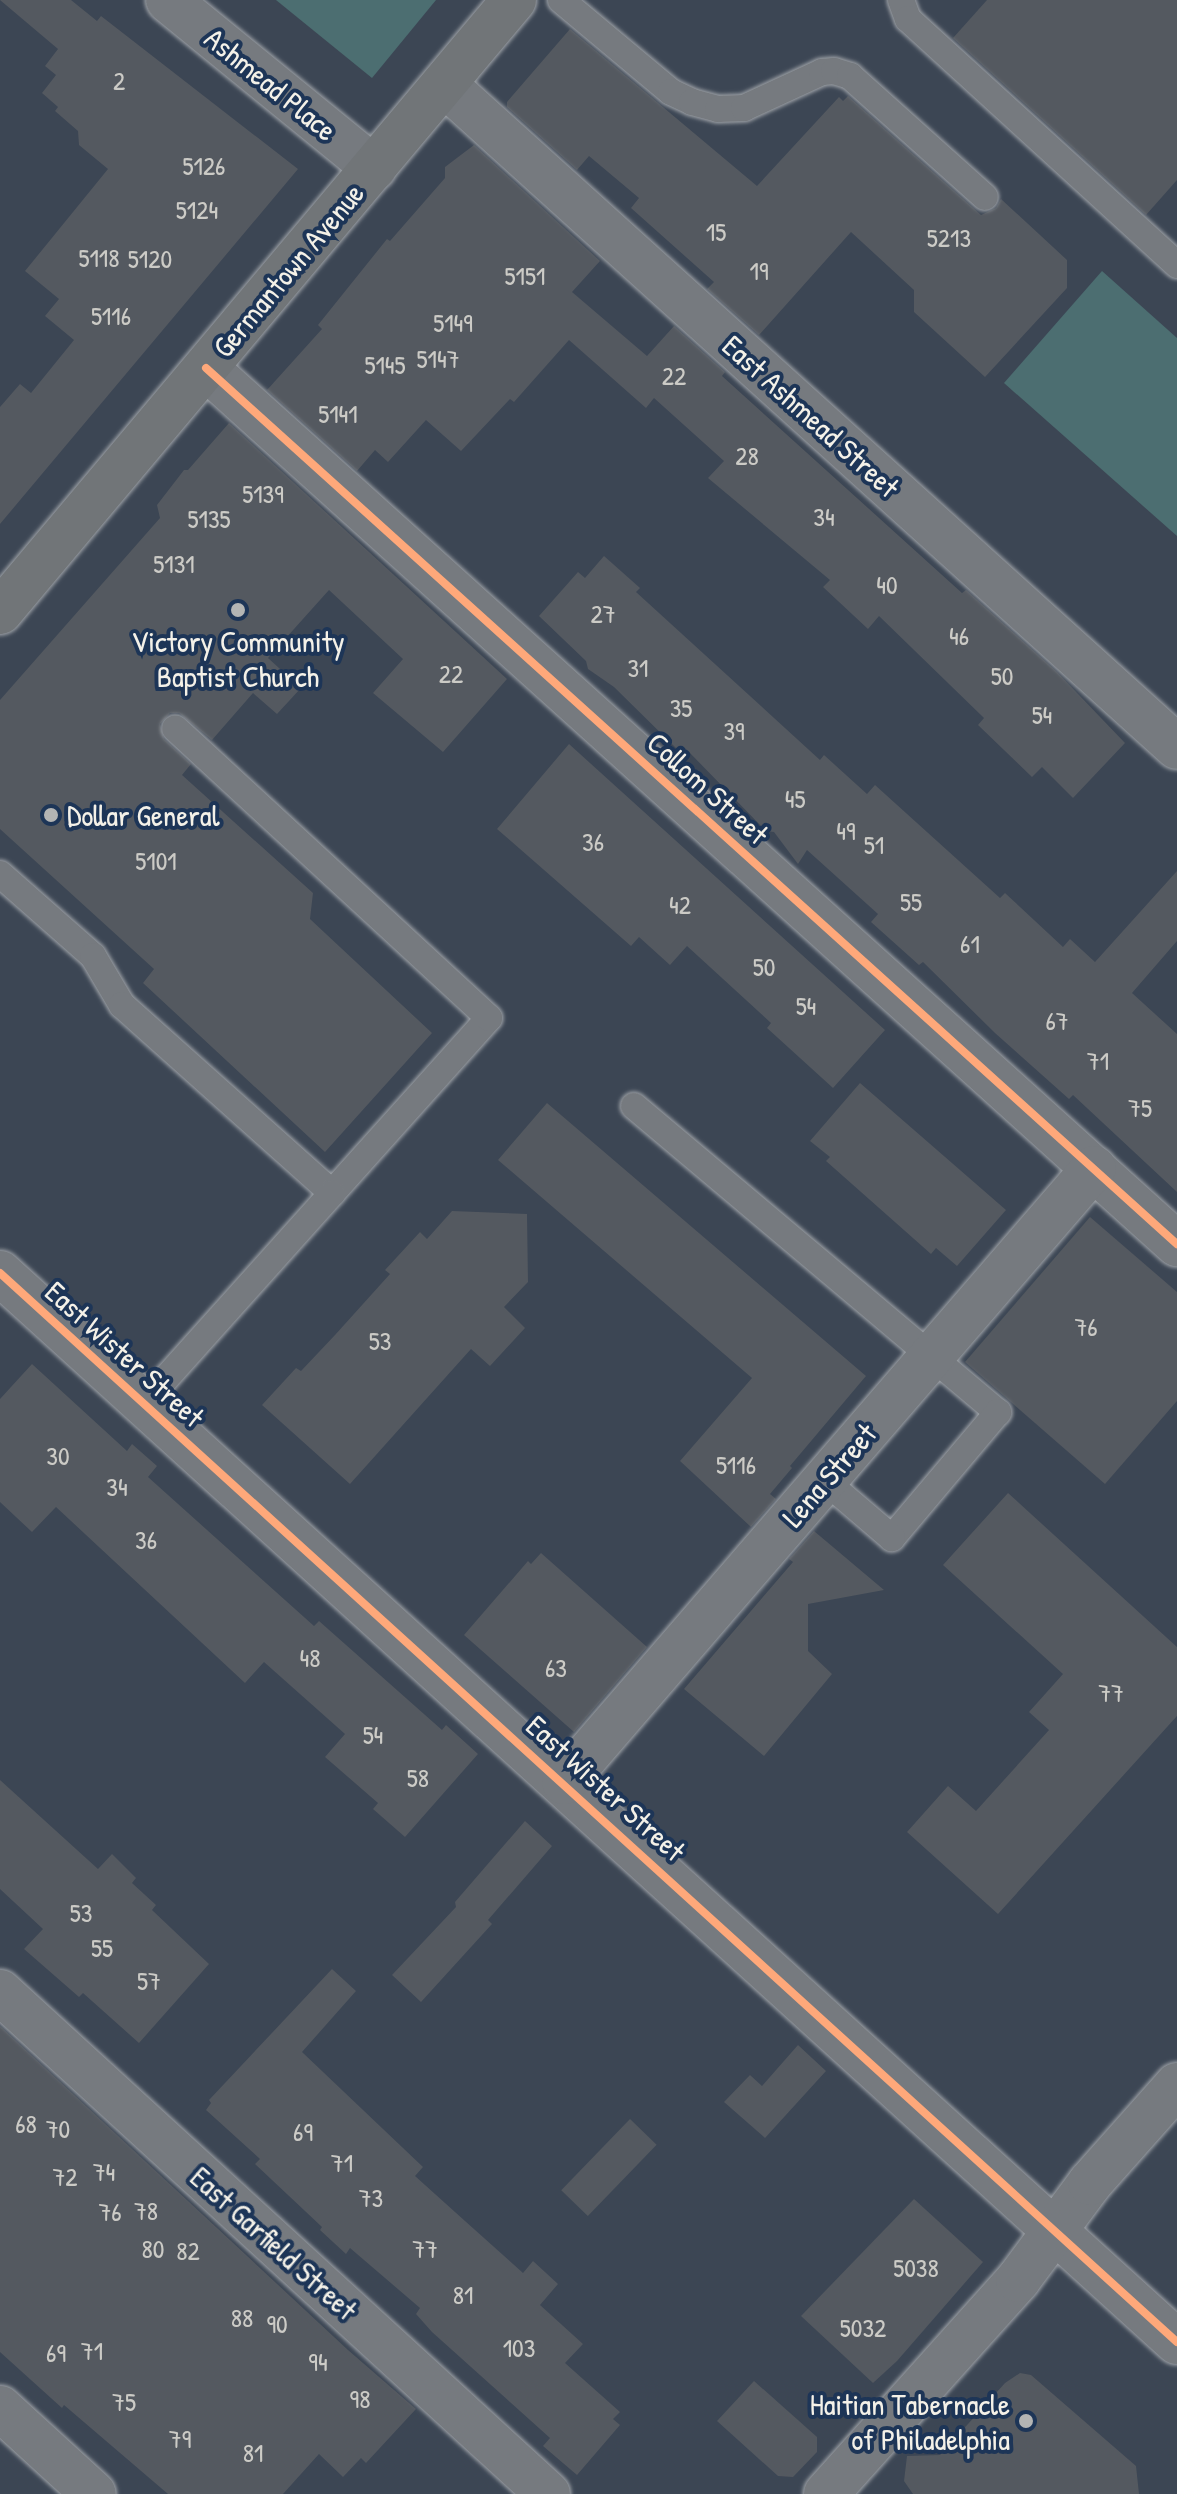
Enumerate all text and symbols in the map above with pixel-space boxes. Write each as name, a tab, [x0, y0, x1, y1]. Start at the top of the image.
street label: Ashmead Place	[198, 20, 344, 148]
house number: 2	[113, 65, 125, 97]
house number: 5126	[183, 150, 225, 182]
street label: Germantown Avenue	[205, 176, 371, 364]
house number: 5124	[176, 194, 218, 226]
house number: 15	[706, 216, 726, 248]
house number: 5213	[927, 222, 971, 254]
house number: 5118	[78, 242, 120, 274]
house number: 5120	[128, 243, 172, 275]
house number: 19	[750, 255, 768, 287]
house number: 5151	[505, 260, 545, 292]
house number: 5116	[91, 300, 131, 332]
house number: 5149	[433, 307, 473, 339]
street label: East Ashmead Street	[715, 327, 907, 505]
house number: 5147	[416, 343, 460, 375]
house number: 5145	[364, 349, 406, 381]
house number: 22	[662, 360, 686, 392]
house number: 5141	[318, 398, 358, 430]
house number: 28	[735, 440, 759, 472]
house number: 5139	[242, 478, 284, 510]
house number: 34	[813, 501, 835, 533]
house number: 5135	[187, 503, 231, 535]
house number: 5131	[153, 548, 195, 580]
house number: 40	[876, 569, 898, 601]
house number: 27	[590, 598, 616, 630]
marker: Victory Community Baptist Church	[229, 601, 247, 619]
house number: 46	[949, 620, 969, 652]
place label: Victory Community Baptist Church	[131, 623, 345, 694]
house number: 31	[627, 652, 649, 684]
house number: 22	[439, 658, 463, 690]
house number: 50	[991, 660, 1013, 692]
house number: 35	[670, 692, 692, 724]
house number: 54	[1032, 699, 1052, 731]
house number: 39	[723, 715, 745, 747]
street label: Collom Street	[640, 724, 776, 852]
house number: 45	[785, 783, 805, 815]
place label: Dollar General	[67, 797, 220, 833]
marker: Dollar General	[42, 806, 60, 824]
house number: 49	[836, 815, 856, 847]
house number: 36	[582, 826, 604, 858]
house number: 51	[864, 829, 884, 861]
house number: 5101	[135, 845, 177, 877]
house number: 55	[900, 886, 922, 918]
house number: 42	[669, 889, 691, 921]
house number: 61	[960, 928, 980, 960]
house number: 50	[753, 951, 775, 983]
house number: 54	[796, 990, 816, 1022]
house number: 67	[1045, 1005, 1069, 1037]
house number: 71	[1087, 1045, 1109, 1077]
house number: 75	[1128, 1092, 1152, 1124]
street label: East Wister Street	[38, 1273, 212, 1435]
house number: 76	[1074, 1311, 1098, 1343]
house number: 53	[369, 1325, 391, 1357]
street label: Lena Street	[774, 1416, 884, 1534]
house number: 30	[46, 1440, 70, 1472]
house number: 5116	[716, 1449, 756, 1481]
house number: 34	[106, 1471, 128, 1503]
house number: 36	[135, 1524, 157, 1556]
house number: 48	[299, 1642, 321, 1674]
house number: 63	[545, 1652, 567, 1684]
house number: 77	[1098, 1677, 1124, 1709]
street label: East Wister Street	[519, 1707, 693, 1869]
house number: 54	[363, 1719, 383, 1751]
house number: 58	[407, 1762, 429, 1794]
house number: 53	[70, 1897, 92, 1929]
house number: 55	[91, 1932, 113, 1964]
house number: 57	[137, 1965, 161, 1997]
house number: 68	[15, 2108, 37, 2140]
house number: 70	[46, 2113, 70, 2145]
house number: 69	[293, 2116, 313, 2148]
house number: 71	[331, 2147, 353, 2179]
house number: 74	[93, 2156, 115, 2188]
street label: East Garfield Street	[183, 2159, 365, 2327]
house number: 72	[52, 2161, 78, 2193]
house number: 73	[359, 2182, 383, 2214]
house number: 78	[134, 2195, 158, 2227]
house number: 76	[98, 2196, 122, 2228]
house number: 80	[142, 2233, 164, 2265]
house number: 77	[412, 2233, 438, 2265]
house number: 82	[176, 2235, 200, 2267]
house number: 5038	[893, 2252, 939, 2284]
house number: 81	[453, 2279, 473, 2311]
house number: 88	[231, 2302, 253, 2334]
house number: 90	[266, 2308, 288, 2340]
house number: 5032	[840, 2312, 886, 2344]
house number: 103	[503, 2332, 535, 2364]
house number: 71	[81, 2335, 103, 2367]
house number: 69	[46, 2337, 66, 2369]
house number: 94	[308, 2346, 328, 2378]
house number: 98	[350, 2383, 370, 2415]
house number: 75	[112, 2386, 136, 2418]
place label: Haitian Tabernacle of Philadelphia	[810, 2386, 1010, 2456]
marker: Haitian Tabernacle of Philadelphia	[1017, 2412, 1035, 2430]
house number: 79	[169, 2423, 191, 2455]
house number: 81	[243, 2437, 263, 2469]

